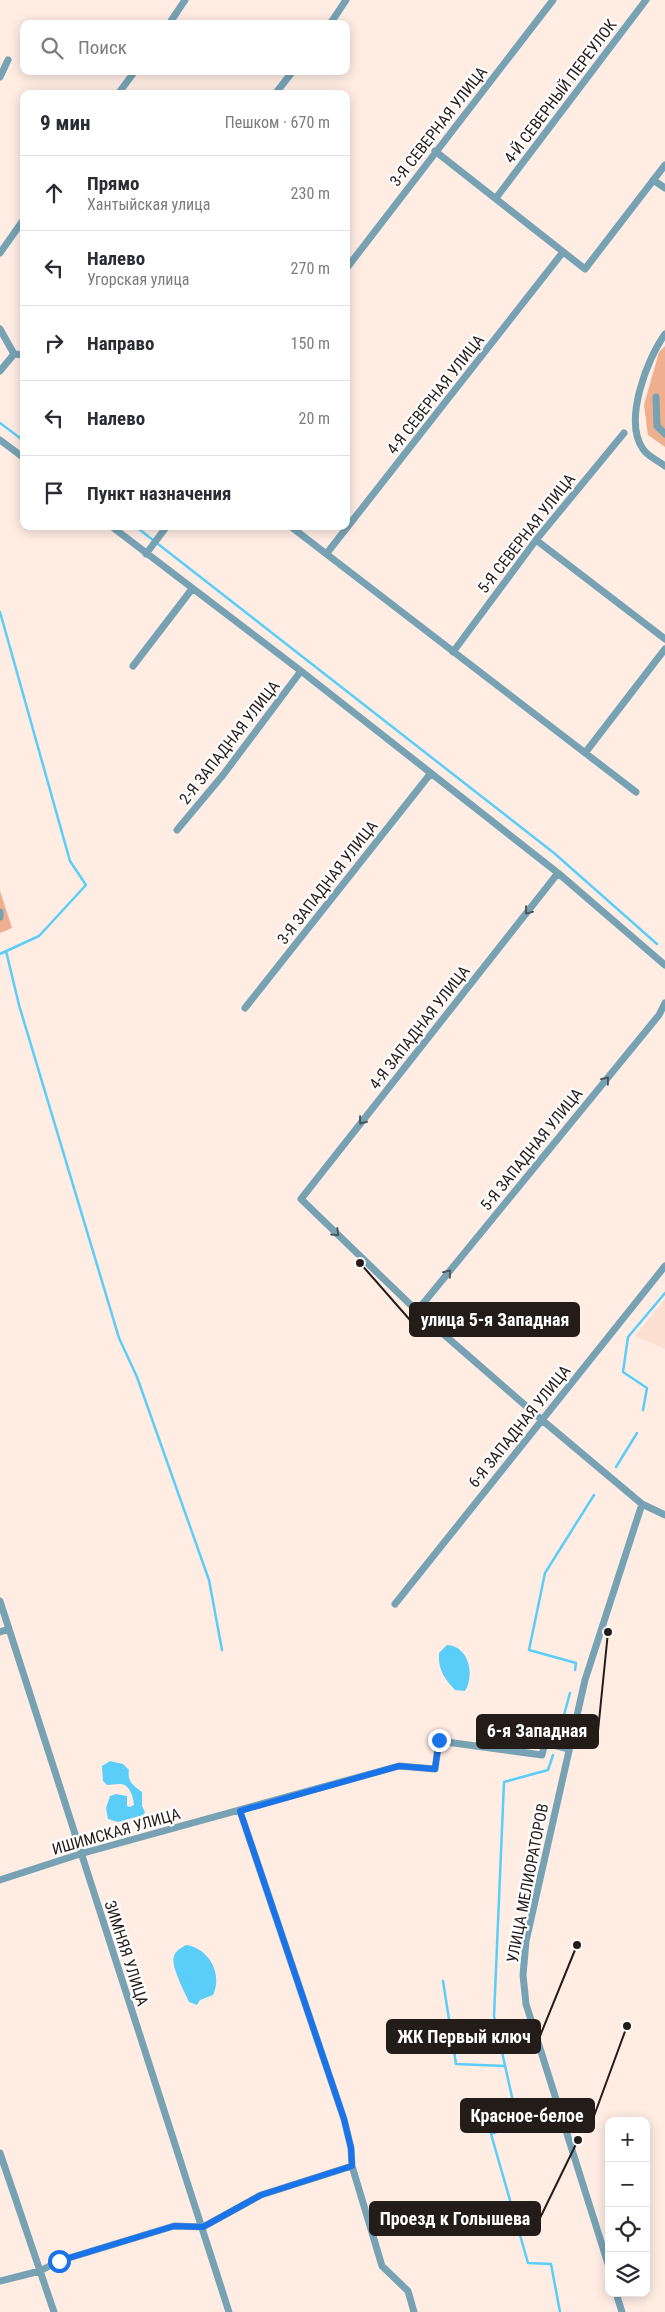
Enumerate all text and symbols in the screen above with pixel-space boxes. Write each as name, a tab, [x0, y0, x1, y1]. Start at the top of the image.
street label: 4-Й СЕВЕРНЫЙ ПЕРЕУЛОК	[500, 16, 621, 167]
search box	[20, 20, 350, 75]
icon: search	[38, 34, 66, 62]
text: Поиск	[78, 36, 127, 59]
street label: 3-Я СЕВЕРНАЯ УЛИЦА	[386, 63, 491, 190]
text: 9 мин	[40, 111, 90, 135]
text: Пешком · 670 m	[225, 113, 330, 132]
text: Прямо	[87, 172, 140, 195]
icon: ahead	[40, 179, 68, 207]
text: 230 m	[291, 184, 330, 203]
text: Хантыйская улица	[87, 195, 210, 214]
text: Налево	[87, 247, 145, 270]
icon: left	[40, 254, 68, 282]
text: 270 m	[291, 259, 330, 278]
text: Угорская улица	[87, 270, 190, 289]
icon: right	[40, 329, 68, 357]
street label: 4-Я СЕВЕРНАЯ УЛИЦА	[383, 331, 488, 458]
text: Направо	[87, 332, 154, 355]
text: 150 m	[291, 334, 330, 353]
icon: left	[40, 404, 68, 432]
text: Налево	[87, 407, 145, 430]
text: 20 m	[298, 409, 330, 428]
street label: 5-Я СЕВЕРНАЯ УЛИЦА	[474, 470, 579, 597]
icon: arrive	[40, 479, 68, 507]
text: Пункт назначения	[87, 482, 231, 505]
street label: 2-Я ЗАПАДНАЯ УЛИЦА	[175, 677, 284, 808]
street label: 3-Я ЗАПАДНАЯ УЛИЦА	[273, 817, 382, 948]
one-way arrow	[526, 905, 534, 914]
street label: 4-Я ЗАПАДНАЯ УЛИЦА	[365, 962, 474, 1093]
one-way arrow	[600, 1077, 608, 1086]
street label: 5-Я ЗАПАДНАЯ УЛИЦА	[476, 1084, 586, 1214]
one-way arrow	[360, 1115, 368, 1124]
one-way arrow	[330, 1227, 339, 1236]
one-way arrow	[442, 1270, 451, 1279]
callout: улица 5-я Западная	[410, 1303, 579, 1336]
text: улица 5-я Западная	[421, 1309, 569, 1330]
street label: 6-Я ЗАПАДНАЯ УЛИЦА	[464, 1361, 574, 1491]
callout: 6-я Западная	[477, 1715, 598, 1748]
text: 6-я Западная	[487, 1720, 587, 1741]
route end	[428, 1729, 451, 1752]
street label: УЛИЦА МЕЛИОРАТОРОВ	[503, 1802, 552, 1964]
street label: ИШИМСКАЯ УЛИЦА	[50, 1804, 182, 1859]
street label: ЗИМНЯЯ УЛИЦА	[101, 1898, 152, 2008]
callout: ЖК Первый ключ	[387, 2020, 540, 2053]
text: ЖК Первый ключ	[397, 2026, 531, 2047]
callout: Красное-белое	[461, 2099, 594, 2132]
text: Красное-белое	[470, 2105, 584, 2126]
map controls	[605, 2117, 650, 2297]
button: +	[605, 2117, 650, 2162]
button: −	[605, 2162, 650, 2207]
callout: Проезд к Голышева	[370, 2202, 540, 2235]
button: locate	[605, 2207, 650, 2252]
text: Проезд к Голышева	[380, 2208, 530, 2229]
route start	[48, 2250, 71, 2273]
button: layers	[605, 2252, 650, 2297]

